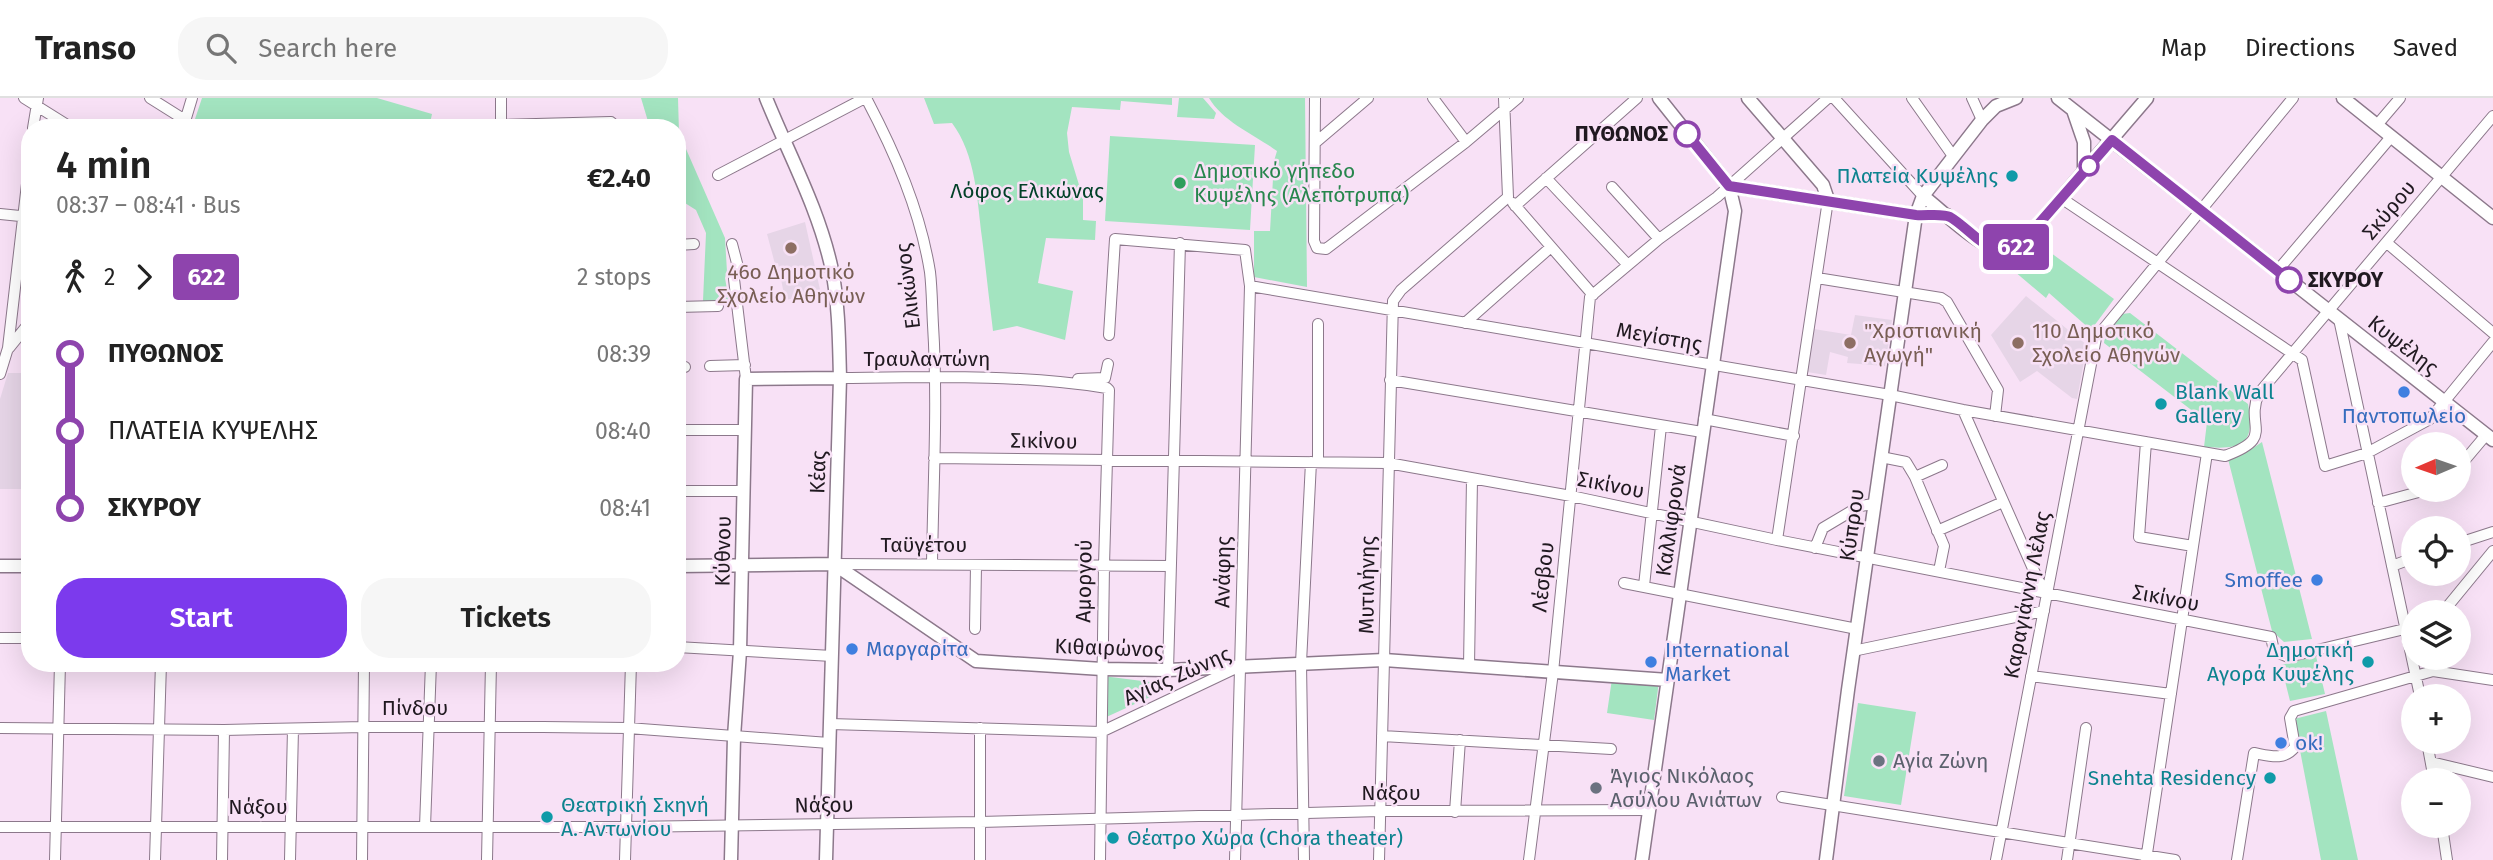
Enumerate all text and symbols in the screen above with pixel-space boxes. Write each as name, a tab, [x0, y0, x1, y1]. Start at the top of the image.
search box	[178, 17, 668, 80]
text: Transo	[35, 28, 136, 68]
icon: search	[202, 29, 240, 67]
text: Search here	[258, 33, 397, 64]
text: Map	[2161, 34, 2207, 62]
text: Directions	[2245, 34, 2355, 62]
text: Saved	[2393, 34, 2458, 62]
place label: ΠΥΘΩΝΟΣ	[1575, 121, 1668, 147]
marker: ΠΥΘΩΝΟΣ	[1674, 121, 1700, 147]
text: 4 min	[56, 142, 151, 188]
unlabelled marker	[2079, 156, 2099, 176]
place label: Δημοτικό γήπεδο Κυψέλης (Αλεπότρυπα)	[1194, 158, 1409, 208]
text: €2.40	[587, 163, 651, 194]
place label: Πλατεία Κυψέλης	[1837, 163, 1998, 189]
marker: Πλατεία Κυψέλης	[2004, 168, 2020, 184]
marker: Δημοτικό γήπεδο Κυψέλης (Αλεπότρυπα)	[1172, 175, 1188, 191]
street label: Σκύρου	[2357, 175, 2421, 245]
park label: Λόφος Ελικώνας	[950, 178, 1104, 204]
text: 08:37 – 08:41 · Bus	[56, 191, 241, 219]
line badge: 622	[1976, 224, 2056, 270]
text: 622	[1997, 233, 2035, 261]
marker: 46ο Δημοτικό Σχολείο Αθηνών	[783, 240, 799, 256]
street label: Ελικώνος	[890, 241, 926, 330]
icon: walk	[56, 258, 94, 296]
icon: forward	[125, 258, 163, 296]
place label: 46ο Δημοτικό Σχολείο Αθηνών	[717, 259, 865, 309]
text: 2	[104, 263, 115, 291]
text: 622	[187, 263, 225, 291]
text: 2 stops	[577, 263, 651, 291]
marker: ΣΚΥΡΟΥ	[2276, 267, 2302, 293]
place label: ΣΚΥΡΟΥ	[2308, 267, 2384, 293]
street label: Κυψέλης	[2363, 309, 2444, 381]
street label: Μεγίστης	[1614, 317, 1704, 357]
place label: "Χριστιανική Αγωγή"	[1864, 318, 1982, 368]
place label: 110 Δημοτικό Σχολείο Αθηνών	[2032, 318, 2180, 368]
marker: "Χριστιανική Αγωγή"	[1842, 335, 1858, 351]
marker: 110 Δημοτικό Σχολείο Αθηνών	[2010, 335, 2026, 351]
text: ΠΥΘΩΝΟΣ	[108, 338, 223, 369]
text: 08:39	[596, 340, 651, 368]
street label: Τραυλαντώνη	[864, 346, 990, 372]
place label: Blank Wall Gallery	[2175, 379, 2274, 429]
marker: Παντοπωλείο	[2396, 384, 2412, 400]
marker: Blank Wall Gallery	[2153, 396, 2169, 412]
place label: Παντοπωλείο	[2342, 403, 2466, 429]
text: ΠΛΑΤΕΙΑ ΚΥΨΕΛΗΣ	[108, 415, 318, 446]
text: 08:40	[595, 417, 651, 445]
street label: Σικίνου	[1010, 427, 1078, 455]
north arrow	[2401, 432, 2471, 502]
map controls	[2401, 432, 2471, 838]
street label: Κέας	[804, 450, 832, 494]
street label: Καλλιφρονά	[1650, 462, 1692, 578]
street label: Σικίνου	[1575, 466, 1647, 504]
street label: Κύπρου	[1834, 487, 1870, 563]
text: ΣΚΥΡΟΥ	[108, 492, 201, 523]
text: 08:41	[599, 494, 651, 522]
street label: Καραγιάννη Λέλας	[1998, 509, 2056, 681]
street label: Κύθνου	[709, 516, 737, 586]
button: locate	[2401, 516, 2471, 586]
street label: Ταϋγέτου	[881, 532, 967, 558]
street label: Μυτιλήνης	[1353, 535, 1381, 634]
street label: Ανάφης	[1209, 536, 1237, 608]
street label: Αμοργού	[1070, 539, 1098, 623]
street label: Λέσβου	[1526, 541, 1560, 613]
place label: Smoffee	[2225, 567, 2303, 593]
marker: Smoffee	[2309, 572, 2325, 588]
button: Start	[56, 578, 347, 658]
button: Tickets	[361, 578, 651, 658]
street label: Σικίνου	[2130, 579, 2202, 617]
button: layers	[2401, 600, 2471, 670]
street label: Κιθαιρώνος	[1054, 633, 1164, 663]
place label: Μαργαρίτα	[866, 636, 969, 662]
place label: International Market	[1665, 637, 1790, 687]
place label: Δημοτική Αγορά Κυψέλης	[2207, 637, 2354, 687]
marker: Μαργαρίτα	[844, 641, 860, 657]
street label: Αγίας Ζώνης	[1119, 641, 1235, 711]
marker: International Market	[1643, 654, 1659, 670]
marker: Δημοτική Αγορά Κυψέλης	[2360, 654, 2376, 670]
button: +	[2401, 684, 2471, 754]
street label: Πίνδου	[382, 695, 448, 721]
place label: ok!	[2295, 730, 2323, 756]
marker: ok!	[2273, 735, 2289, 751]
place label: Αγία Ζώνη	[1893, 748, 1988, 774]
marker: Αγία Ζώνη	[1871, 753, 1887, 769]
place label: Άγιος Νικόλαος Ασύλου Ανιάτων	[1610, 763, 1762, 813]
place label: Snehta Residency	[2088, 765, 2257, 791]
button: −	[2401, 768, 2471, 838]
marker: Snehta Residency	[2262, 770, 2278, 786]
street label: Νάξου	[1361, 780, 1421, 806]
marker: Άγιος Νικόλαος Ασύλου Ανιάτων	[1588, 780, 1604, 796]
street label: Νάξου	[794, 791, 854, 819]
place label: Θεατρική Σκηνή Α. Αντωνίου	[561, 792, 709, 842]
street label: Νάξου	[228, 794, 288, 820]
marker: Θεατρική Σκηνή Α. Αντωνίου	[539, 809, 555, 825]
place label: Θέατρο Χώρα (Chora theater)	[1127, 825, 1403, 851]
marker: Θέατρο Χώρα (Chora theater)	[1105, 830, 1121, 846]

